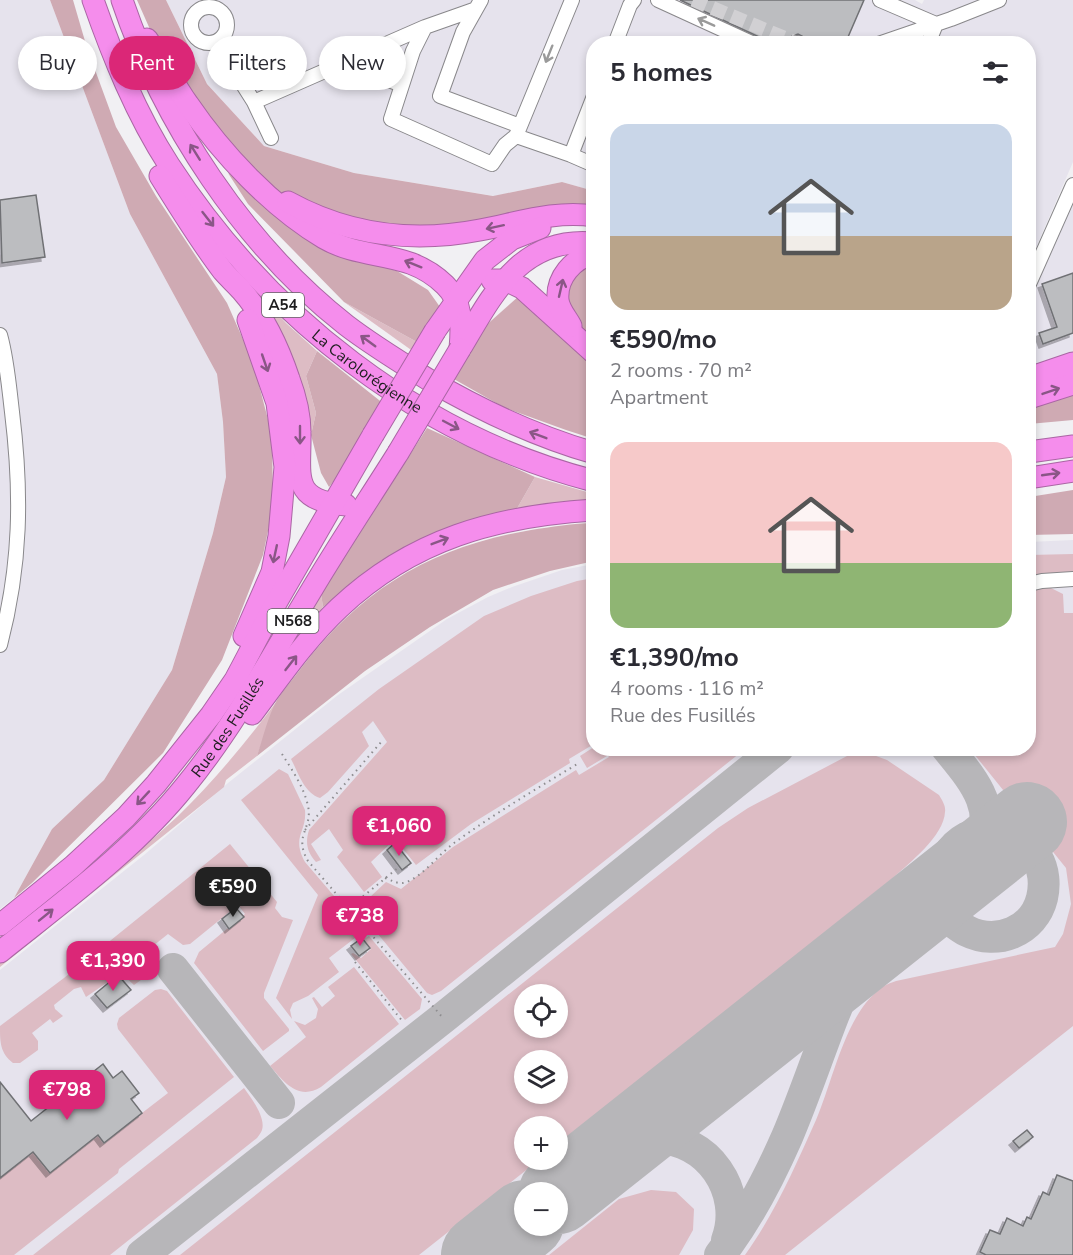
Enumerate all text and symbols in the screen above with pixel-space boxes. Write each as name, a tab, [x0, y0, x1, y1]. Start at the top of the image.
one-way arrow	[697, 15, 715, 26]
chip: Buy	[18, 36, 97, 90]
chip: Rent	[109, 36, 195, 90]
chip: Filters	[207, 36, 307, 90]
chip: New	[319, 36, 406, 90]
one-way arrow	[543, 44, 554, 63]
text: 5 homes	[610, 55, 712, 90]
icon: filters	[979, 56, 1012, 89]
one-way arrow	[188, 144, 200, 161]
icon: home	[757, 163, 865, 271]
one-way arrow	[201, 211, 214, 227]
one-way arrow	[486, 222, 505, 233]
one-way arrow	[404, 258, 423, 269]
one-way arrow	[555, 279, 567, 298]
road number: A54	[262, 293, 304, 317]
text: €590/mo	[610, 322, 717, 357]
street label: La Carolorégienne	[307, 325, 426, 419]
one-way arrow	[361, 335, 377, 347]
one-way arrow	[260, 353, 271, 372]
text: 2 rooms · 70 m²	[610, 357, 752, 384]
text: Apartment	[610, 384, 708, 411]
one-way arrow	[1041, 385, 1060, 396]
one-way arrow	[441, 420, 459, 431]
one-way arrow	[294, 424, 306, 444]
one-way arrow	[530, 429, 548, 440]
one-way arrow	[1041, 469, 1060, 480]
icon: home	[757, 481, 865, 589]
one-way arrow	[430, 535, 449, 546]
one-way arrow	[269, 545, 281, 564]
road number: N568	[268, 609, 318, 633]
text: €1,390/mo	[610, 640, 739, 675]
one-way arrow	[284, 655, 297, 671]
street label: Rue des Fusillés	[186, 673, 270, 782]
text: 4 rooms · 116 m²	[610, 675, 764, 702]
text: Rue des Fusillés	[610, 702, 756, 729]
one-way arrow	[136, 790, 150, 805]
pin: €1,060	[350, 806, 448, 857]
text: €1,060	[367, 812, 431, 839]
pin: €590	[197, 867, 269, 918]
text: €590	[209, 873, 257, 900]
pin: €738	[324, 896, 396, 947]
text: €738	[336, 902, 384, 929]
one-way arrow	[38, 909, 54, 922]
pin: €1,390	[64, 941, 162, 992]
text: €1,390	[81, 947, 145, 974]
map controls	[514, 984, 568, 1236]
button: locate	[514, 984, 568, 1038]
button: layers	[514, 1050, 568, 1104]
pin: €798	[31, 1070, 103, 1121]
text: €798	[43, 1076, 91, 1103]
button: +	[514, 1116, 568, 1170]
button: −	[514, 1182, 568, 1236]

